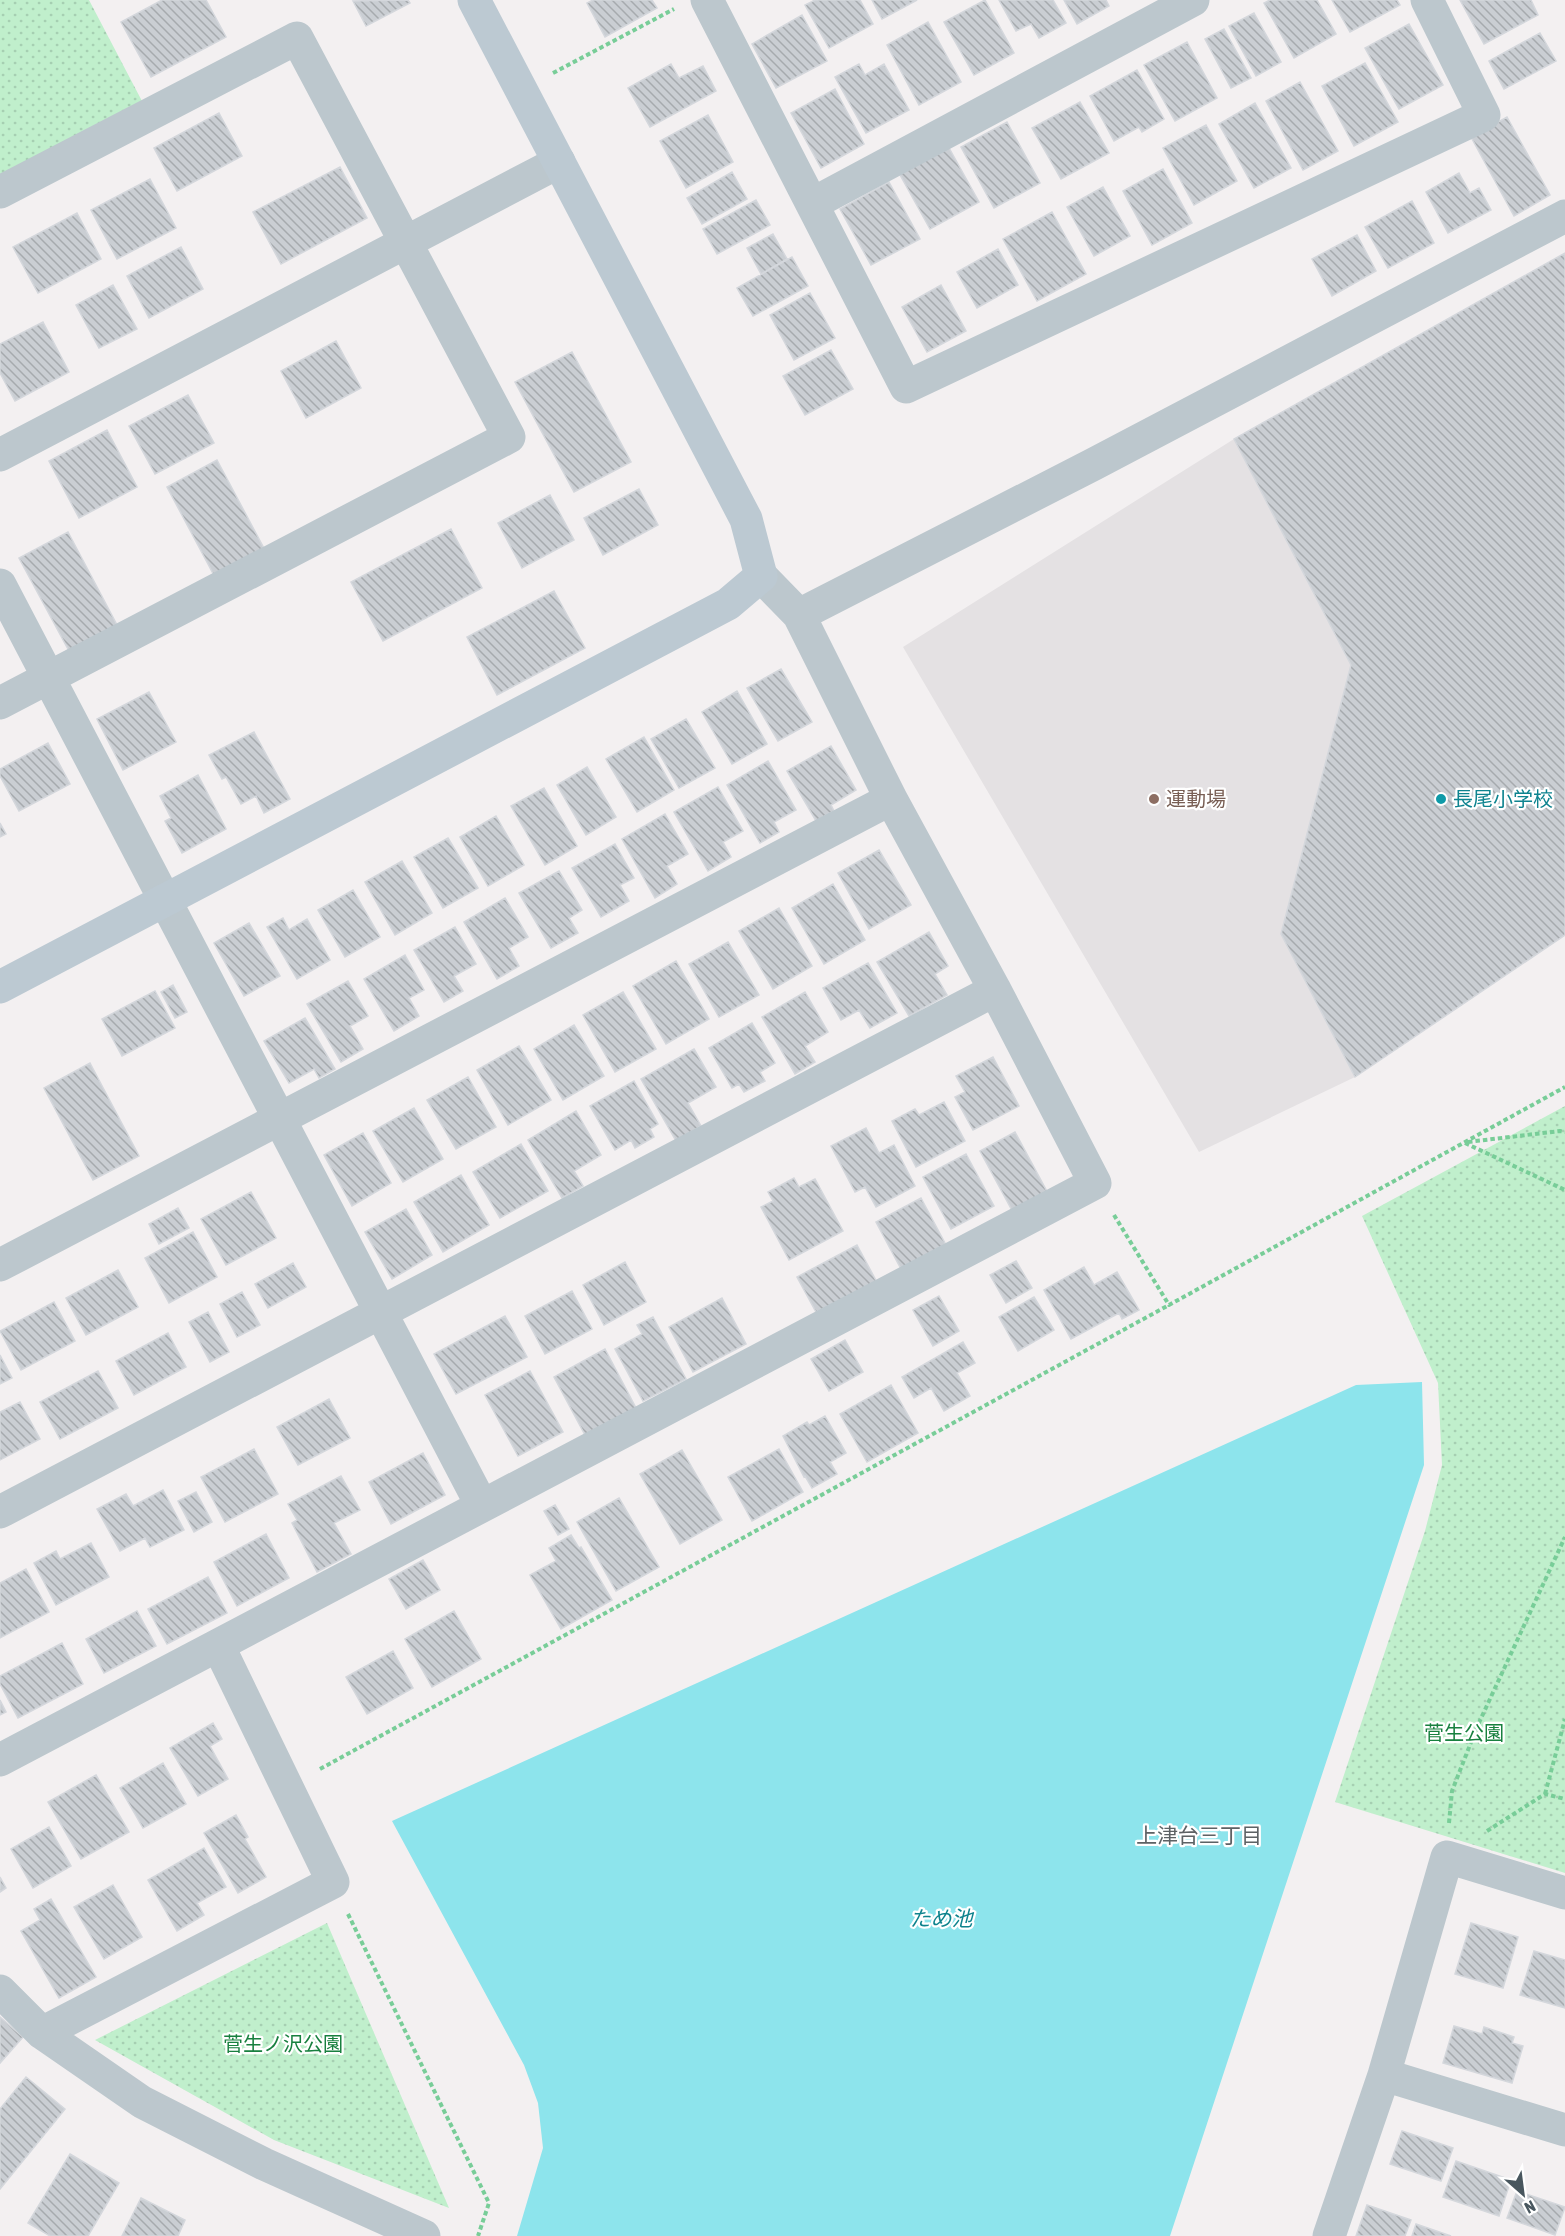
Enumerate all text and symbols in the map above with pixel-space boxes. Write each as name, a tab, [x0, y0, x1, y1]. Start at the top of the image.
place label: 運動場	[1166, 787, 1226, 810]
place label: 長尾小学校	[1453, 787, 1553, 810]
marker: 運動場	[1147, 792, 1161, 806]
marker: 長尾小学校	[1434, 792, 1448, 806]
park label: 菅生公園	[1424, 1721, 1504, 1744]
district label: 上津台三丁目	[1136, 1823, 1262, 1847]
water label: ため池	[910, 1906, 974, 1930]
park label: 菅生ノ沢公園	[223, 2032, 343, 2055]
north arrow	[1493, 2164, 1553, 2224]
text: N	[1522, 2197, 1538, 2217]

